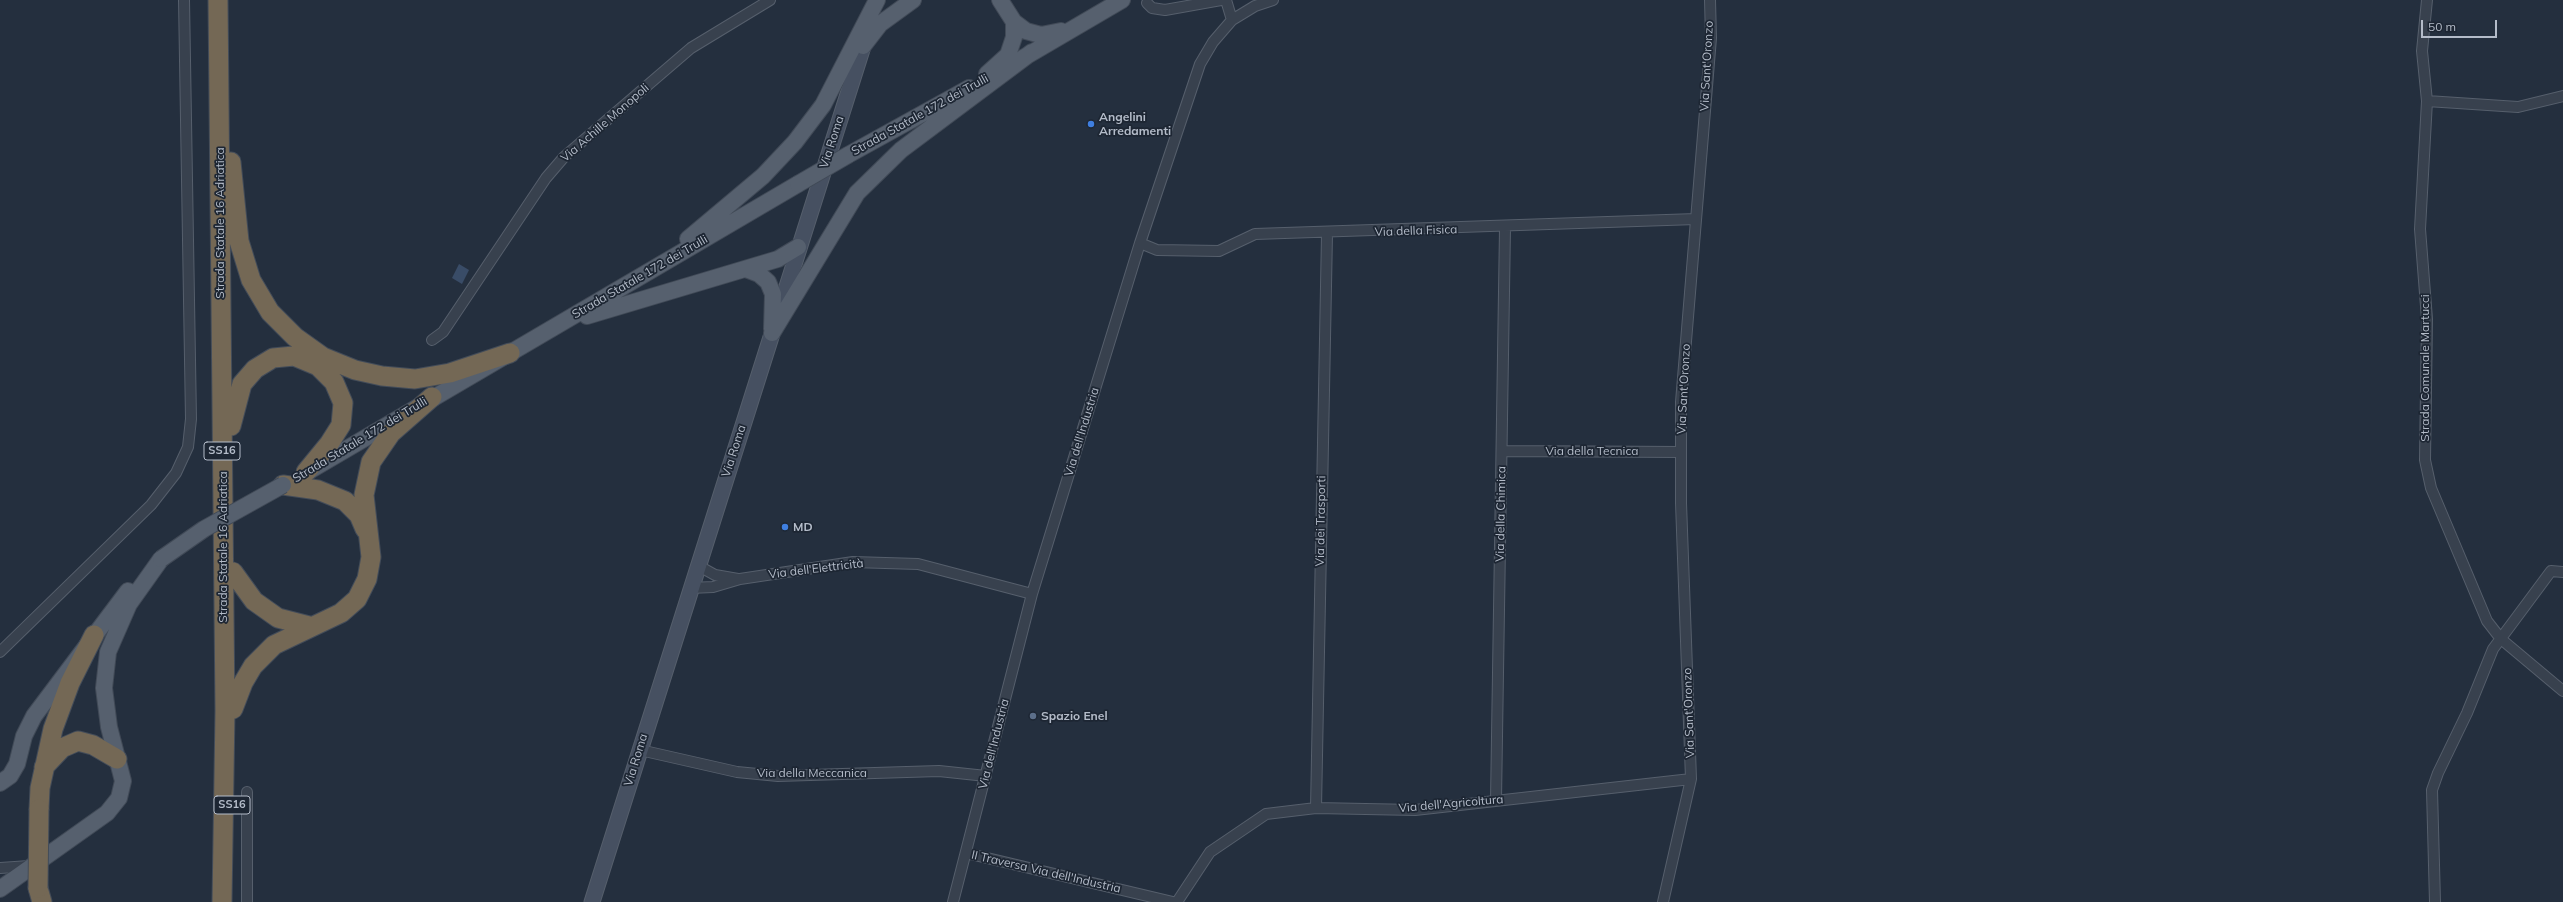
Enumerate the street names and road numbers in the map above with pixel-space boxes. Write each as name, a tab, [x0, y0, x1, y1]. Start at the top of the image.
street label: Via Sant'Oronzo	[1697, 20, 1717, 112]
street label: Strada Statale 172 dei Trulli	[849, 71, 991, 159]
street label: Via Achille Monopoli	[558, 81, 652, 165]
street label: Via Roma	[817, 114, 847, 170]
street label: Strada Statale 16 Adriatica	[213, 147, 227, 299]
street label: Via della Fisica	[1374, 222, 1458, 240]
street label: Strada Statale 172 dei Trulli	[570, 232, 710, 322]
street label: Strada Comunale Martucci	[2418, 294, 2432, 442]
street label: Via Sant'Oronzo	[1674, 343, 1694, 435]
street label: Via dell'Industria	[1062, 386, 1102, 478]
street label: Strada Statale 172 dei Trulli	[290, 394, 430, 486]
street label: Via Roma	[719, 423, 749, 479]
road number: SS16	[204, 442, 240, 460]
street label: Via della Tecnica	[1545, 444, 1639, 458]
street label: Via della Chimica	[1493, 466, 1509, 562]
street label: Strada Statale 16 Adriatica	[216, 471, 230, 623]
street label: Via dei Trasporti	[1313, 475, 1329, 567]
street label: Via dell'Elettricità	[768, 556, 864, 582]
street label: Via Sant'Oronzo	[1680, 668, 1698, 758]
street label: Via dell'Industria	[976, 697, 1012, 791]
street label: Via Roma	[621, 732, 651, 788]
street label: Via della Meccanica	[757, 766, 867, 780]
street label: Via dell'Agricoltura	[1398, 792, 1504, 816]
road number: SS16	[214, 796, 250, 814]
street label: II Traversa Via dell'Industria	[970, 848, 1122, 896]

